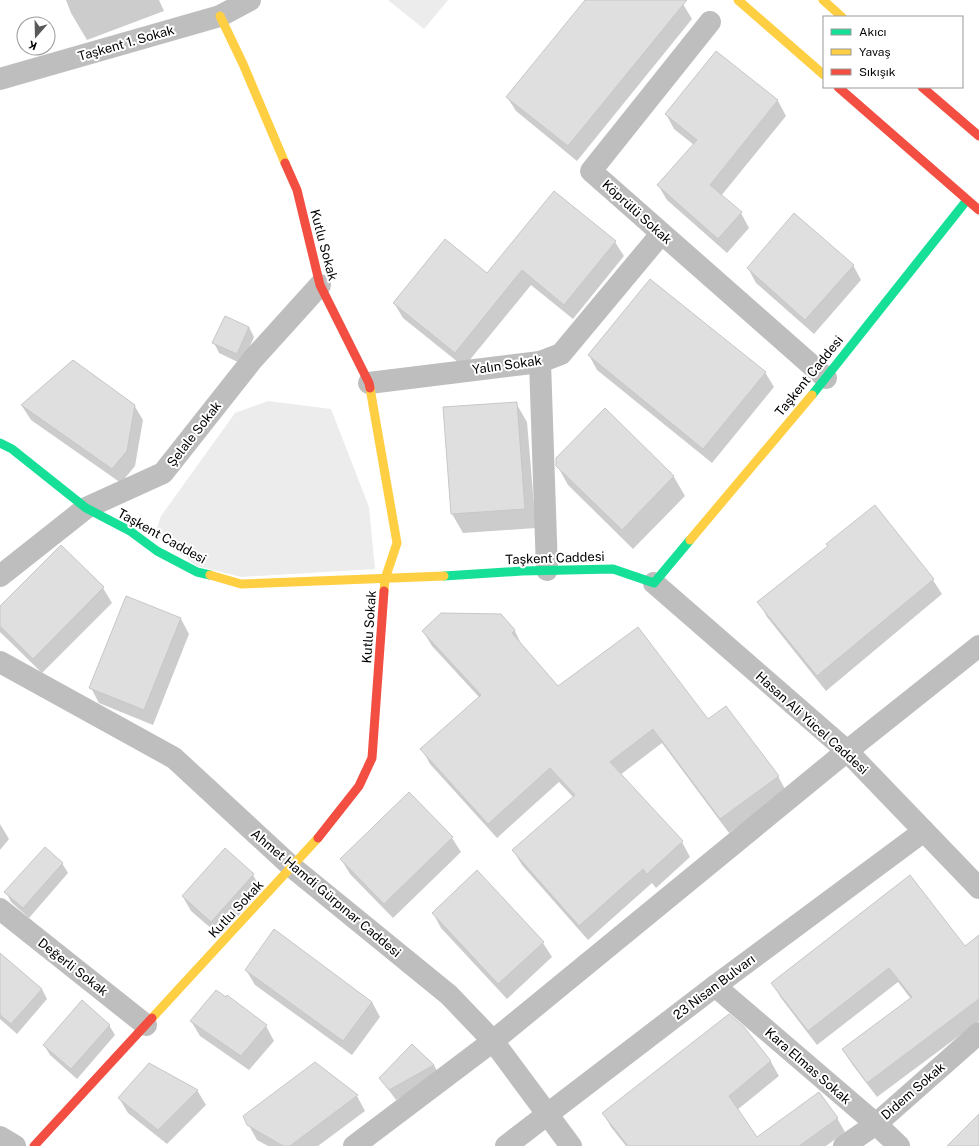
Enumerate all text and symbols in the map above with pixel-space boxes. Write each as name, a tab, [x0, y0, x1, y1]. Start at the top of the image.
north arrow	[16, 16, 56, 56]
legend	[823, 16, 963, 88]
street label: Taşkent 1. Sokak	[76, 22, 176, 64]
text: Akıcı	[859, 25, 887, 39]
text: K	[27, 38, 38, 52]
text: Yavaş	[859, 45, 891, 59]
text: Sıkışık	[859, 65, 896, 79]
street label: Köprülü Sokak	[599, 177, 675, 247]
street label: Kutlu Sokak	[307, 208, 341, 282]
street label: Taşkent Caddesi	[772, 333, 846, 419]
street label: Yalın Sokak	[471, 353, 543, 377]
street label: Şelale Sokak	[164, 398, 224, 470]
street label: Taşkent Caddesi	[115, 505, 209, 567]
street label: Taşkent Caddesi	[505, 549, 605, 567]
street label: Kutlu Sokak	[359, 590, 379, 664]
street label: Hasan Ali Yücel Caddesi	[753, 669, 871, 777]
street label: Ahmet Hamdi Gürpınar Caddesi	[248, 826, 404, 960]
street label: Kutlu Sokak	[206, 877, 266, 941]
street label: Değerli Sokak	[35, 935, 111, 999]
street label: 23 Nisan Bulvarı	[670, 951, 758, 1023]
street label: Kara Elmas Sokak	[762, 1025, 854, 1107]
street label: Didem Sokak	[878, 1059, 948, 1123]

